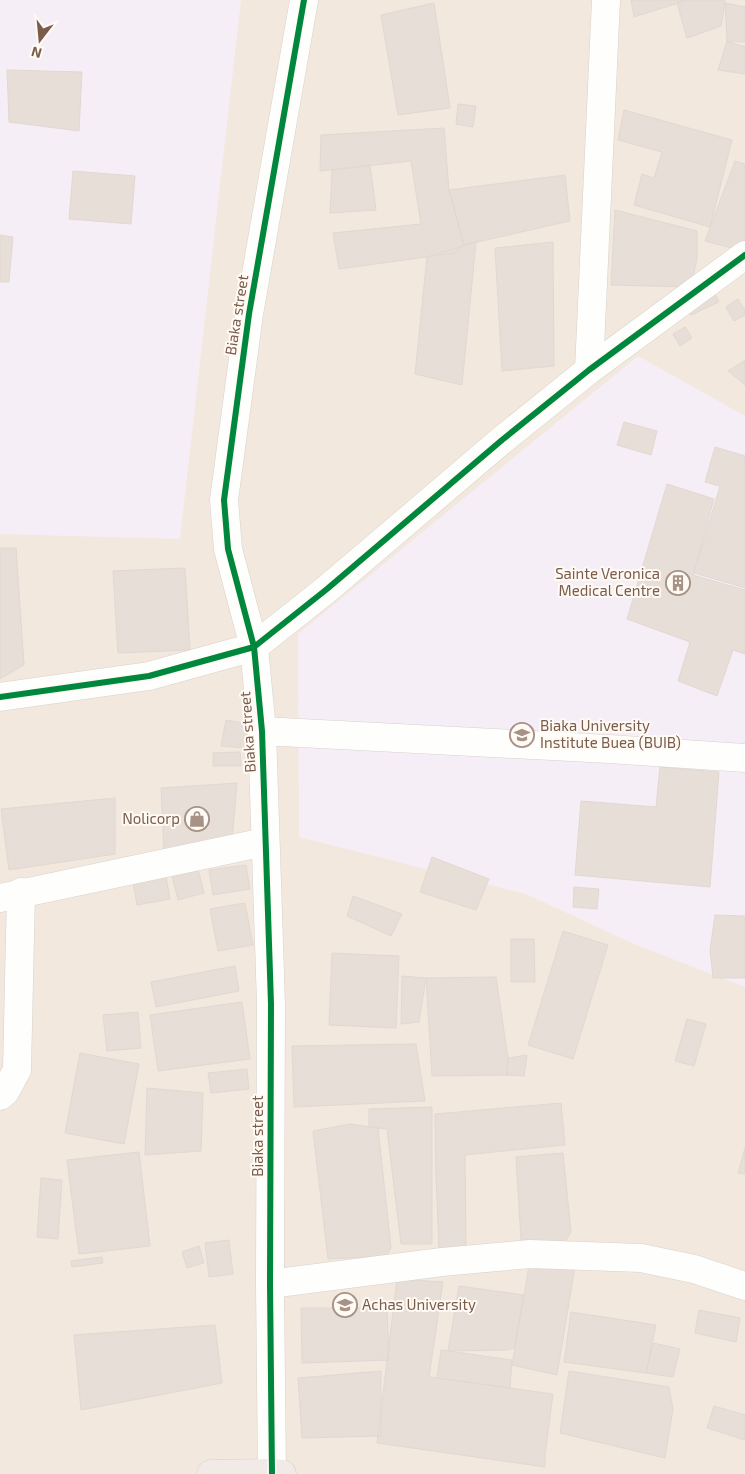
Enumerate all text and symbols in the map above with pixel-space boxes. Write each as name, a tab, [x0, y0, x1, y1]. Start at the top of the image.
north arrow	[15, 15, 65, 65]
text: N	[29, 43, 43, 63]
street label: Biaka street	[221, 273, 251, 356]
place label: Sainte Veronica Medical Centre	[555, 564, 660, 599]
building icon: Sainte Veronica Medical Centre	[665, 570, 691, 596]
street label: Biaka street	[235, 691, 259, 773]
place label: Biaka University Institute Buea (BUIB)	[540, 716, 681, 751]
school or university icon: Biaka University Institute Buea (BUIB)	[509, 722, 535, 748]
shop icon: Nolicorp	[184, 806, 210, 832]
place label: Nolicorp	[122, 809, 180, 827]
street label: Biaka street	[248, 1095, 266, 1177]
school or university icon: Achas University	[332, 1292, 358, 1318]
place label: Achas University	[362, 1295, 476, 1313]

